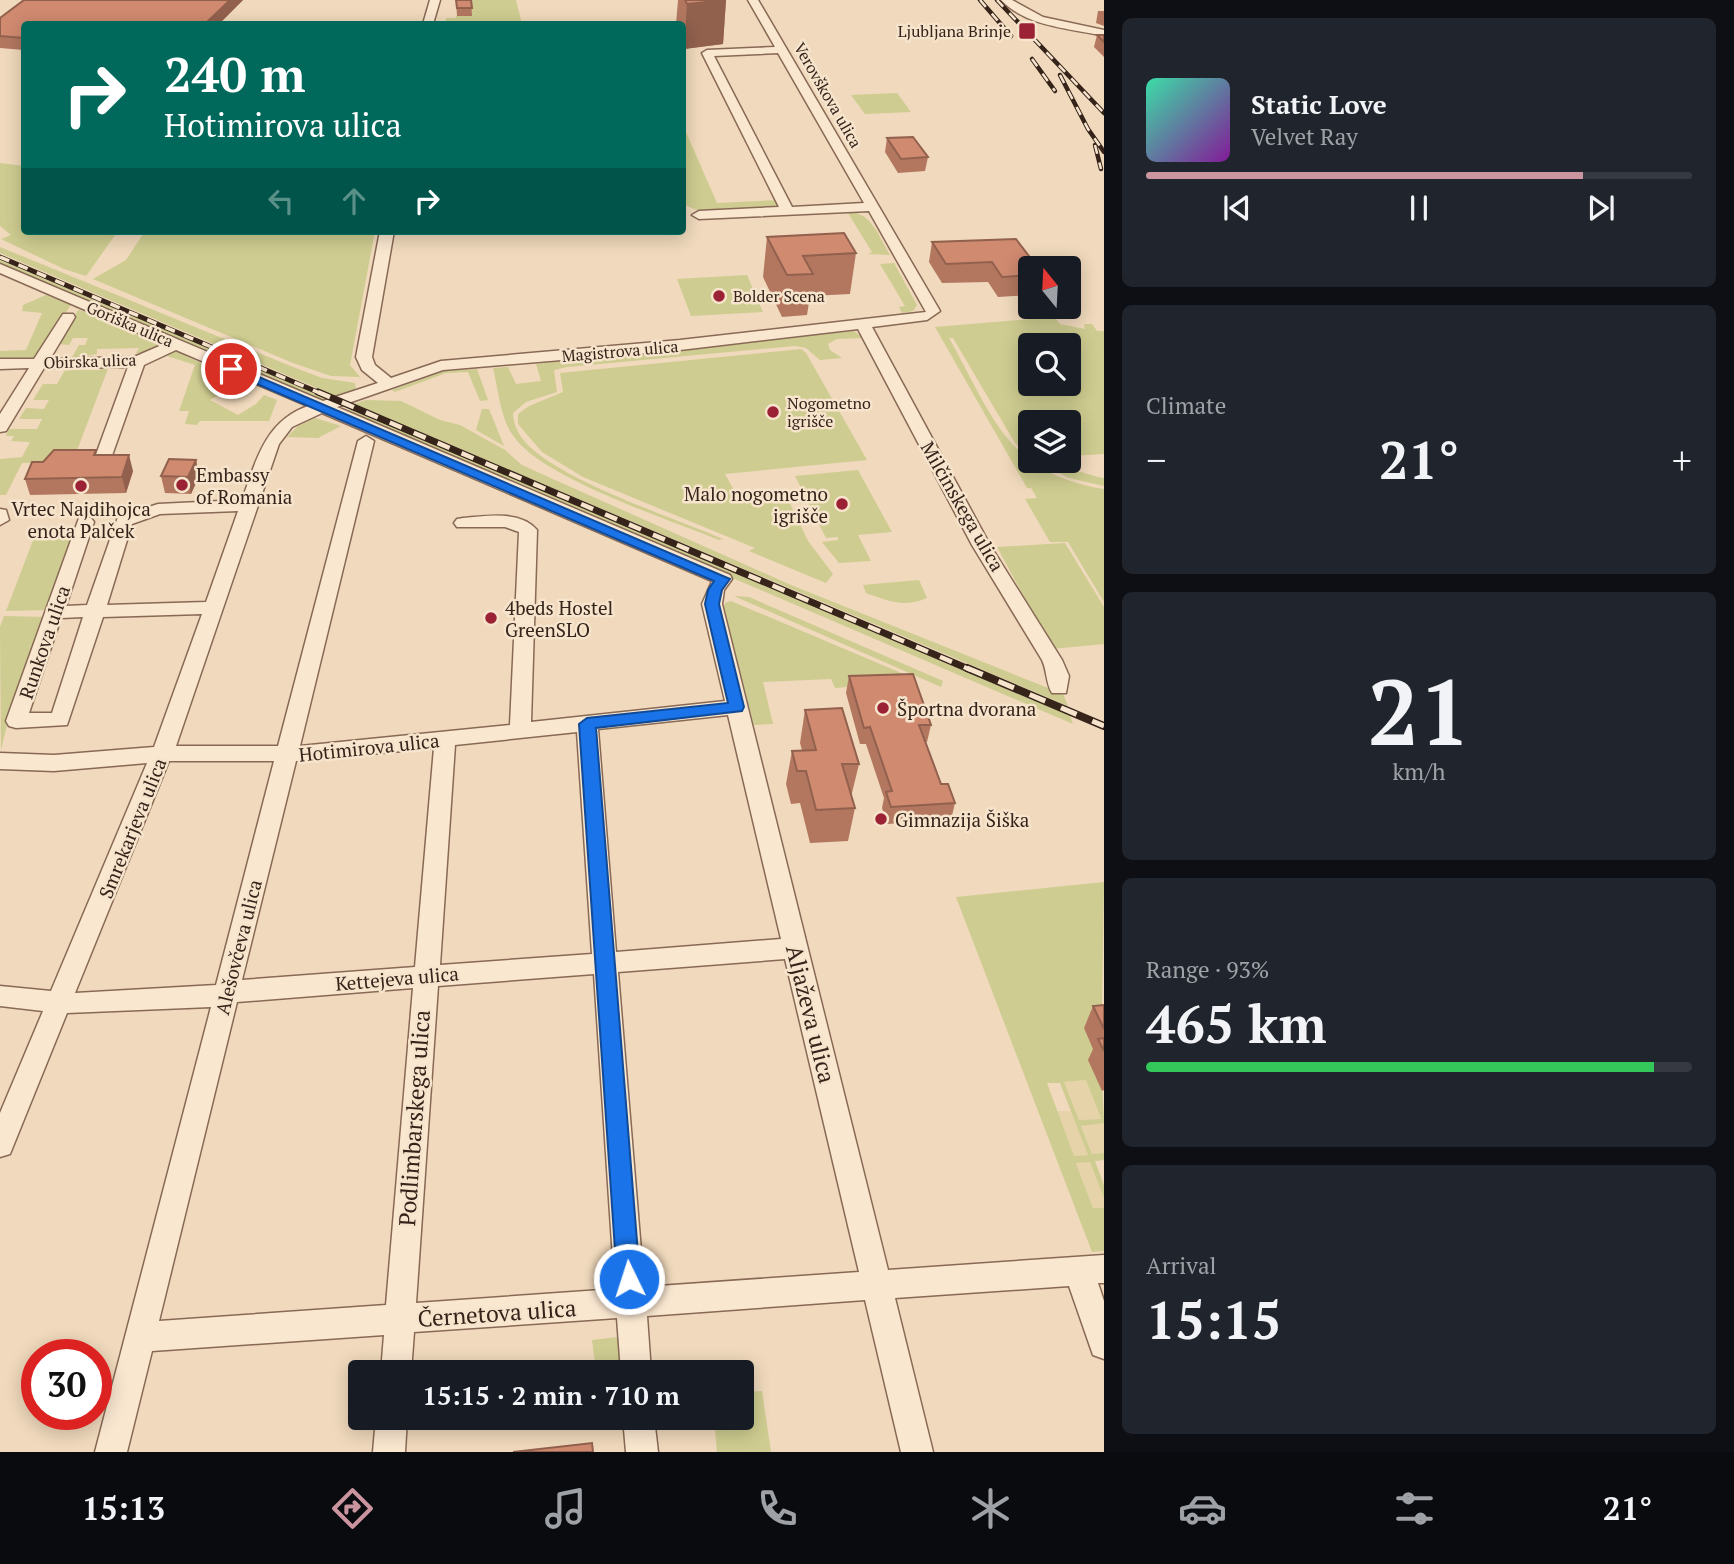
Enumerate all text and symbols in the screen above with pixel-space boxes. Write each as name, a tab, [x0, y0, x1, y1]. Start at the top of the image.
place label: Ljubljana Brinje	[898, 20, 1011, 42]
marker: Ljubljana Brinje	[1017, 21, 1037, 41]
street label: Verovškova ulica	[789, 38, 867, 152]
text: 240 m	[164, 41, 306, 106]
icon: right	[49, 49, 140, 140]
text: Static Love	[1251, 87, 1387, 121]
text: Hotimirova ulica	[164, 104, 402, 146]
text: Velvet Ray	[1251, 121, 1358, 152]
icon: left	[262, 182, 300, 220]
icon: ahead	[335, 182, 373, 220]
icon: right	[408, 182, 446, 220]
icon: previous	[1218, 189, 1256, 227]
icon: pause	[1400, 189, 1438, 227]
icon: next	[1582, 189, 1620, 227]
north arrow	[1018, 256, 1082, 318]
map controls	[1018, 256, 1081, 473]
place label: Bolder Scena	[733, 285, 825, 307]
marker: Bolder Scena	[711, 288, 727, 304]
street label: Goriška ulica	[83, 296, 177, 352]
button: search	[1018, 333, 1081, 396]
street label: Magistrova ulica	[561, 335, 679, 367]
pin	[201, 339, 261, 399]
street label: Obirska ulica	[43, 348, 137, 374]
icon: arrive	[212, 350, 250, 388]
text: Climate	[1146, 390, 1226, 421]
place label: Nogometno igrišče	[787, 392, 871, 432]
marker: Nogometno igrišče	[765, 404, 781, 420]
button: layers	[1018, 410, 1081, 473]
text: 21°	[1379, 425, 1459, 494]
text: −	[1146, 435, 1166, 485]
text: +	[1672, 435, 1692, 485]
street label: Milčinskega ulica	[916, 436, 1011, 576]
place label: Embassy of Romania	[196, 462, 293, 509]
marker: Embassy of Romania	[174, 477, 190, 493]
marker: Vrtec Najdihojca enota Palček	[73, 478, 89, 494]
place label: Malo nogometno igrišče	[684, 481, 828, 528]
place label: Vrtec Najdihojca enota Palček	[11, 496, 151, 543]
marker: Malo nogometno igrišče	[834, 496, 850, 512]
street label: Runkova ulica	[13, 581, 75, 702]
place label: 4beds Hostel GreenSLO	[505, 595, 613, 642]
marker: 4beds Hostel GreenSLO	[483, 610, 499, 626]
text: 21	[1368, 650, 1470, 771]
place label: Športna dvorana	[897, 696, 1037, 721]
marker: Športna dvorana	[875, 700, 891, 716]
street label: Hotimirova ulica	[298, 727, 441, 767]
street label: Smrekarjeva ulica	[92, 754, 172, 902]
text: km/h	[1392, 756, 1446, 787]
place label: Gimnazija Šiška	[895, 807, 1030, 832]
marker: Gimnazija Šiška	[873, 811, 889, 827]
street label: Alešovčeva ulica	[209, 876, 267, 1017]
street label: Aljaževa ulica	[779, 942, 843, 1087]
text: Range · 93%	[1146, 954, 1269, 985]
street label: Kettejeva ulica	[334, 960, 460, 996]
text: 465 km	[1146, 989, 1327, 1058]
street label: Podlimbarskega ulica	[391, 1008, 437, 1227]
position arrow	[592, 1242, 666, 1316]
text: Arrival	[1146, 1250, 1217, 1281]
text: 15:15	[1146, 1285, 1281, 1354]
street label: Černetova ulica	[417, 1292, 578, 1334]
speed limit sign: 30	[21, 1339, 112, 1430]
text: 15:15 · 2 min · 710 m	[422, 1378, 680, 1412]
icon: directions	[328, 1484, 377, 1533]
icon: music	[541, 1484, 590, 1533]
icon: phone	[753, 1484, 802, 1533]
icon: climate	[966, 1484, 1015, 1533]
icon: car	[1178, 1484, 1227, 1533]
icon: filters	[1390, 1484, 1439, 1533]
text: 15:13	[82, 1487, 165, 1529]
text: 21°	[1603, 1487, 1652, 1529]

